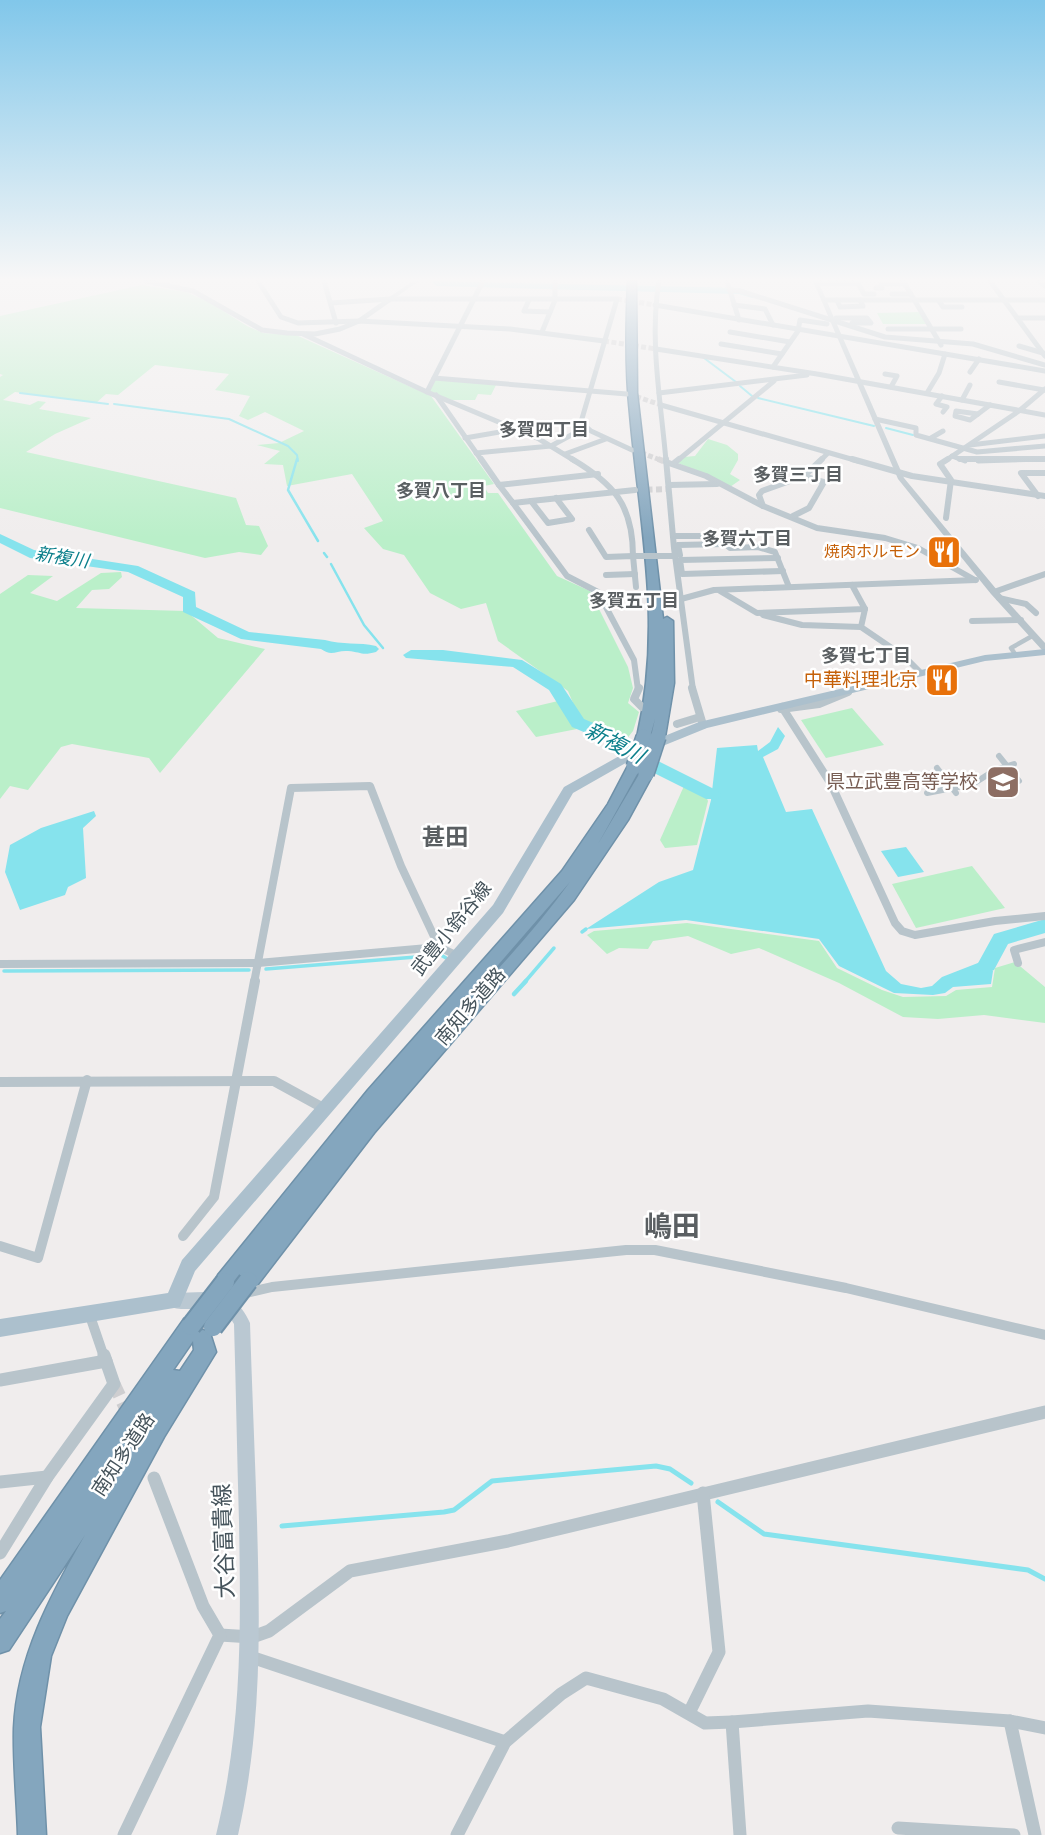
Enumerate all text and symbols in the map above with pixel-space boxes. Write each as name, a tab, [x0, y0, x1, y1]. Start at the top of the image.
district label: 多賀四丁目	[499, 418, 589, 443]
district label: 多賀三丁目	[753, 463, 843, 488]
district label: 多賀八丁目	[396, 479, 486, 504]
district label: 多賀六丁目	[702, 527, 792, 552]
restaurant icon: 焼肉ホルモン	[925, 533, 963, 571]
water label: 新複川	[33, 541, 93, 575]
place label: 焼肉ホルモン	[824, 541, 920, 563]
district label: 多賀五丁目	[589, 589, 679, 614]
district label: 多賀七丁目	[821, 644, 911, 669]
restaurant icon: 中華料理北京	[923, 661, 961, 699]
place label: 中華料理北京	[804, 667, 918, 694]
water label: 新複川	[580, 715, 652, 772]
school or university icon: 県立武豊高等学校	[984, 763, 1022, 801]
place label: 県立武豊高等学校	[826, 769, 978, 796]
district label: 甚田	[422, 821, 468, 854]
street label: 武豊小鈴谷線	[406, 876, 498, 982]
street label: 南知多道路	[430, 962, 512, 1052]
district label: 嶋田	[644, 1207, 700, 1247]
street label: 南知多道路	[86, 1408, 162, 1502]
street label: 大谷富貴線	[206, 1483, 242, 1599]

